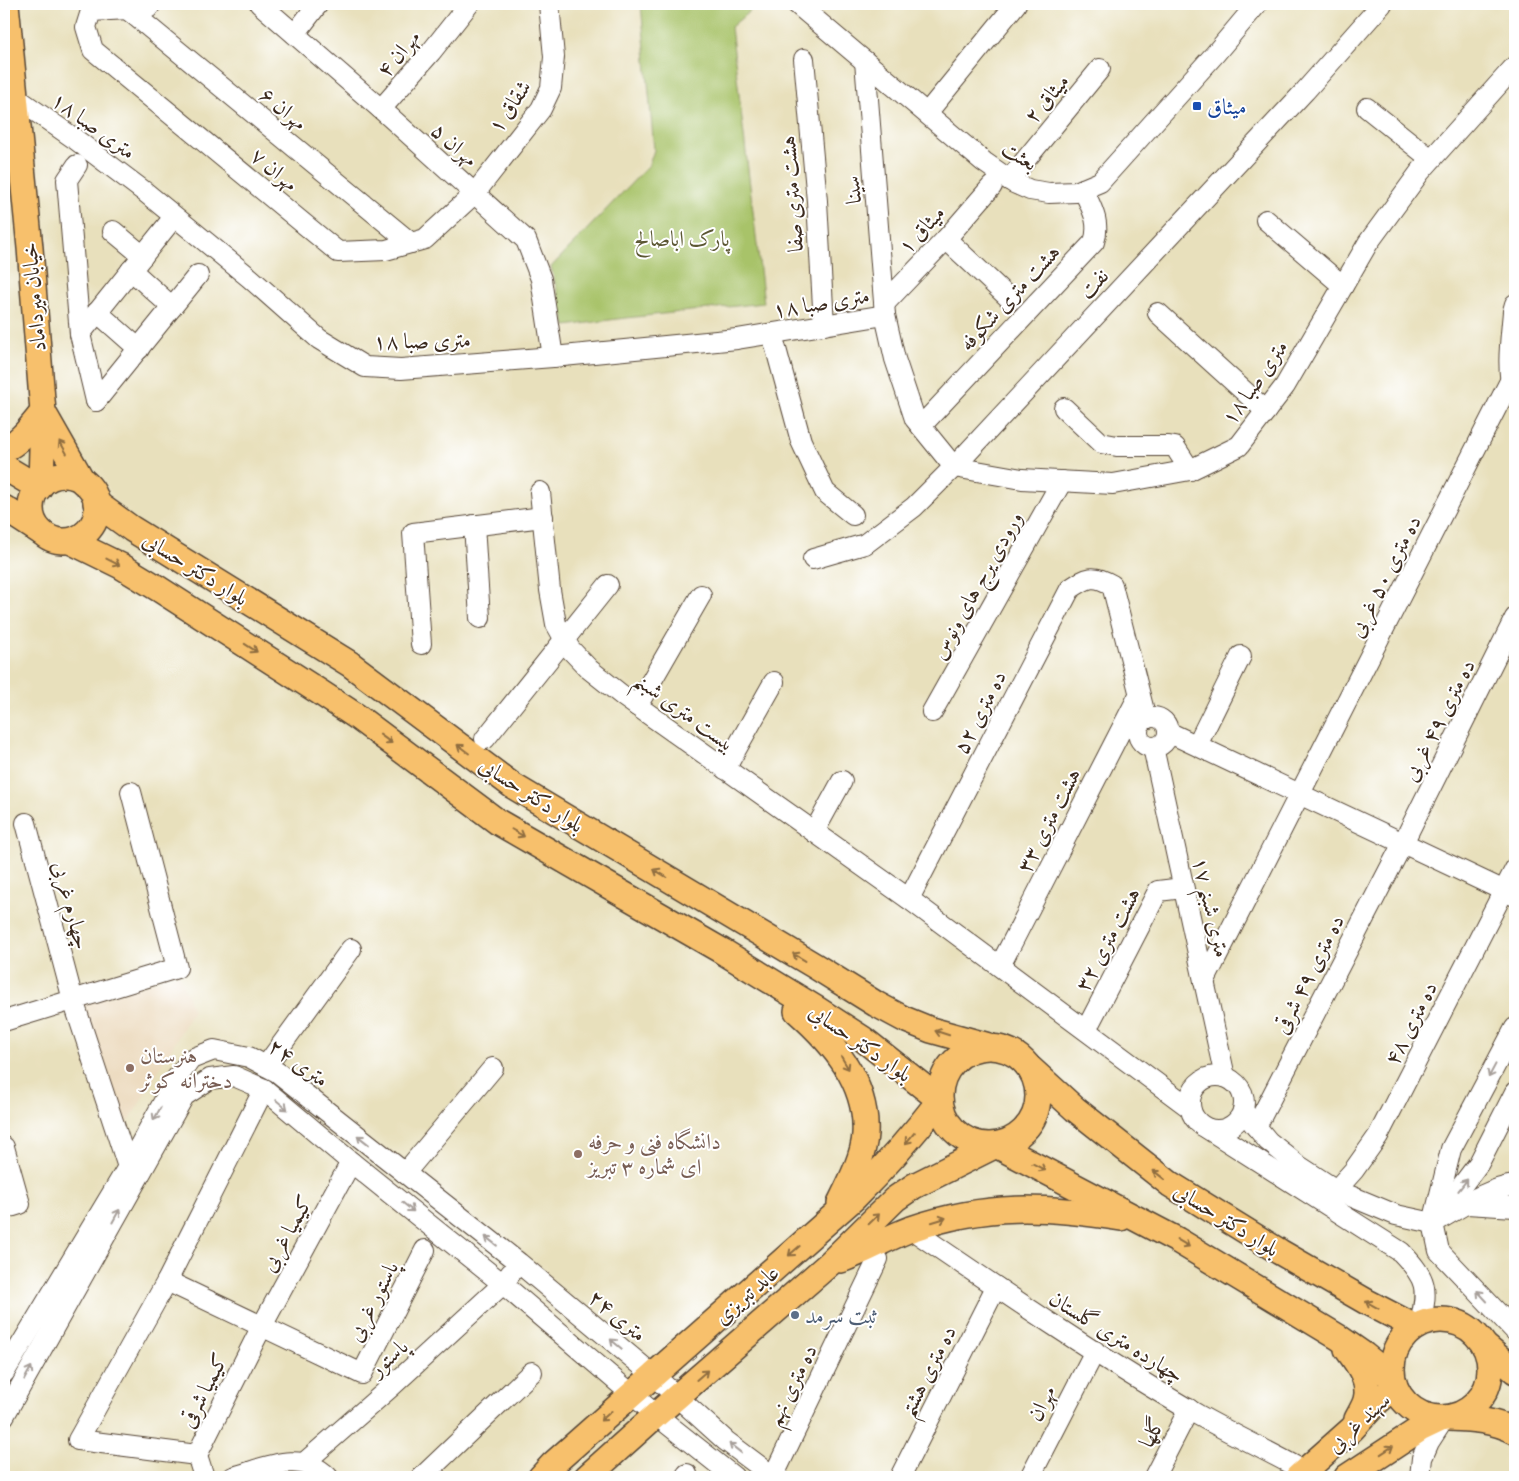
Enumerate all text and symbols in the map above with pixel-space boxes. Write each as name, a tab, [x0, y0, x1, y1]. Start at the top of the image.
street label: مهران ۴	[370, 23, 427, 83]
street label: میثاق ۲	[1017, 67, 1076, 129]
street label: شقاق ۱	[481, 74, 538, 139]
street label: مهران ۶	[254, 80, 314, 137]
street label: متری صبا ۱۸	[46, 85, 142, 166]
place label: میثاق	[1207, 92, 1246, 121]
marker: میثاق	[1191, 100, 1203, 112]
street label: مهران ۵	[425, 116, 484, 173]
street label: بعثت	[996, 133, 1043, 177]
street label: هشت متری صفا	[773, 135, 810, 253]
street label: مهران ۷	[245, 141, 305, 198]
street label: سینا	[837, 175, 868, 205]
street label: میثاق ۱	[891, 199, 951, 260]
park label: پارک اباصالح	[634, 224, 731, 258]
street label: هشت متری شکوفه	[952, 238, 1066, 357]
street label: خیابان میرداماد	[14, 241, 53, 353]
street label: نفت	[1072, 262, 1115, 305]
street label: متری صبا ۱۸	[771, 281, 872, 324]
street label: متری صبا ۱۸	[373, 325, 471, 356]
street label: متری صبا ۱۸	[1214, 334, 1294, 431]
one-way arrow	[57, 440, 67, 454]
street label: ورودی یرج های ونوس	[924, 506, 1034, 667]
street label: ده متری ۵۰ غربی	[1341, 510, 1429, 643]
street label: بلوار دکتر حسابی	[136, 524, 254, 614]
one-way arrow	[105, 558, 120, 567]
one-way arrow	[244, 643, 258, 653]
street label: ده متری ۴۹ غربی	[1395, 654, 1483, 787]
street label: بیست متری شبنم	[624, 665, 741, 764]
street label: ده متری ۵۲	[946, 666, 1013, 759]
one-way arrow	[379, 733, 392, 744]
one-way arrow	[457, 743, 470, 754]
street label: بلوار دکتر حسابی	[473, 750, 590, 841]
street label: هشت متری ۳۳	[1010, 763, 1087, 878]
one-way arrow	[510, 829, 525, 839]
street label: ۱۷ متری شبنم	[1179, 854, 1237, 962]
street label: چهارم غربی	[41, 858, 97, 954]
one-way arrow	[653, 868, 667, 878]
street label: هشت متری ۳۲	[1068, 882, 1147, 996]
street label: ده متری ۴۹ شرقی	[1266, 910, 1351, 1039]
one-way arrow	[793, 951, 807, 961]
street label: ده متری ۴۸	[1377, 977, 1444, 1070]
street label: بلوار دکتر حسابی	[802, 996, 918, 1090]
one-way arrow	[934, 1028, 950, 1038]
street label: ۲۴ متری	[263, 1031, 335, 1094]
place label: هنرستان دخترانه کوثر	[138, 1041, 232, 1095]
one-way arrow	[840, 1056, 850, 1070]
marker: هنرستان دخترانه کوثر	[124, 1062, 136, 1074]
one-way arrow	[1487, 1063, 1497, 1078]
one-way arrow	[275, 1099, 288, 1110]
one-way arrow	[151, 1107, 161, 1121]
place label: دانشگاه فنی و حرفه ای شماره ۳ تبریز	[586, 1127, 721, 1181]
one-way arrow	[905, 1132, 916, 1145]
one-way arrow	[357, 1134, 370, 1145]
marker: دانشگاه فنی و حرفه ای شماره ۳ تبریز	[572, 1148, 584, 1160]
one-way arrow	[1031, 1163, 1046, 1173]
one-way arrow	[1152, 1169, 1165, 1180]
street label: بلوار دکتر حسابی	[1167, 1175, 1285, 1265]
one-way arrow	[1457, 1179, 1468, 1192]
street label: کیمیا غربی	[253, 1190, 321, 1278]
one-way arrow	[401, 1202, 414, 1213]
one-way arrow	[111, 1209, 121, 1224]
one-way arrow	[868, 1213, 881, 1225]
one-way arrow	[931, 1215, 947, 1225]
one-way arrow	[484, 1235, 497, 1246]
one-way arrow	[1175, 1239, 1189, 1249]
one-way arrow	[787, 1245, 800, 1257]
street label: پاستور غربی	[340, 1254, 408, 1347]
street label: عابد تبریزی	[707, 1258, 785, 1331]
street label: ۲۴ متری	[582, 1283, 653, 1348]
street label: چهارده متری گلستان	[1044, 1283, 1190, 1389]
one-way arrow	[1476, 1290, 1488, 1302]
one-way arrow	[1365, 1299, 1380, 1309]
place label: ثبت سرمد	[805, 1301, 878, 1330]
marker: ثبت سرمد	[789, 1309, 801, 1321]
street label: ده متری هشتم	[892, 1321, 969, 1425]
street label: پاستور	[361, 1331, 417, 1386]
one-way arrow	[610, 1339, 623, 1350]
street label: ده متری نهم	[759, 1340, 829, 1433]
street label: کیمیا شرقی	[172, 1348, 235, 1433]
one-way arrow	[23, 1367, 33, 1381]
one-way arrow	[696, 1369, 709, 1381]
street label: مهران	[1020, 1380, 1063, 1426]
street label: سهند غربی	[1320, 1386, 1398, 1461]
one-way arrow	[600, 1411, 613, 1422]
street label: گلها	[1132, 1412, 1171, 1453]
one-way arrow	[728, 1443, 741, 1454]
one-way arrow	[1380, 1445, 1394, 1455]

